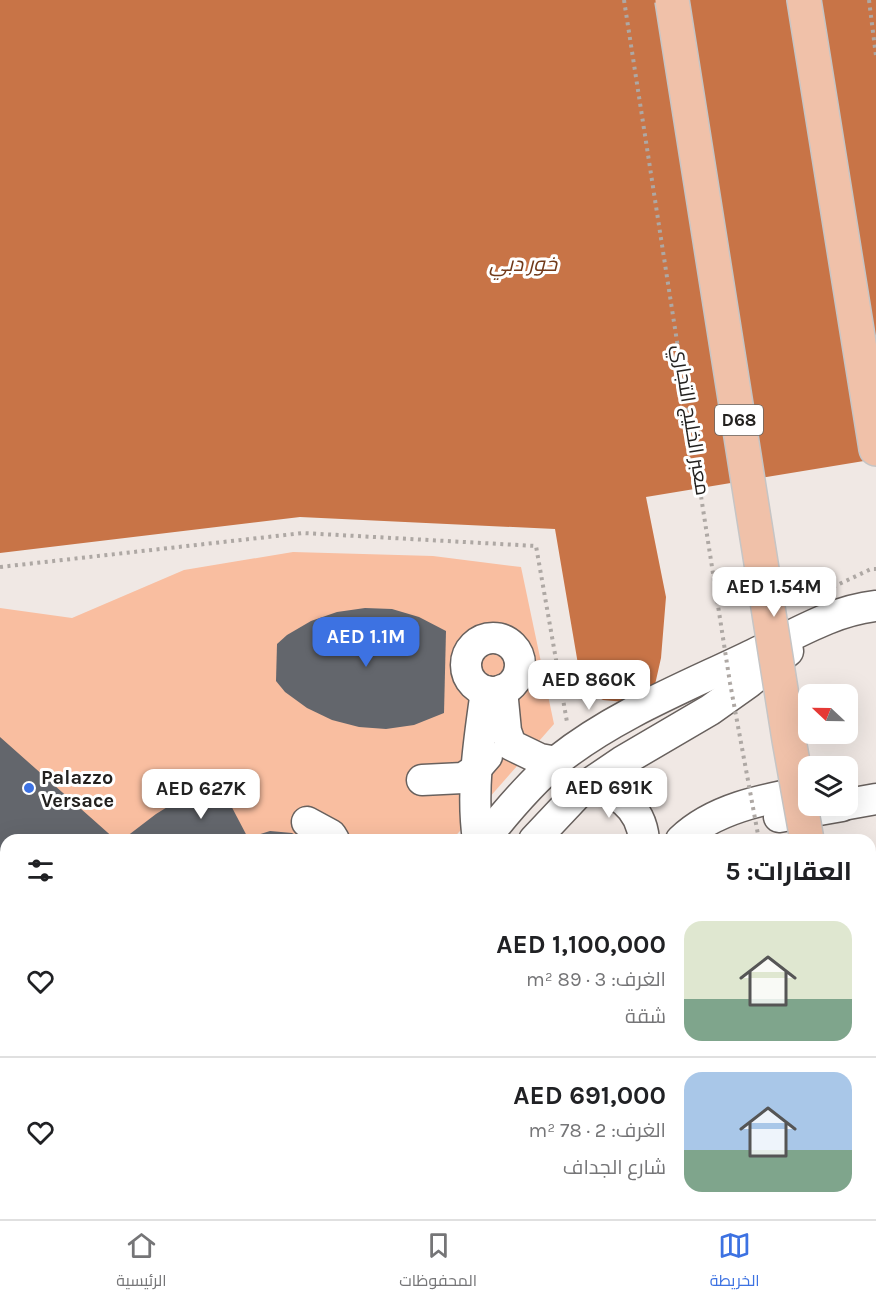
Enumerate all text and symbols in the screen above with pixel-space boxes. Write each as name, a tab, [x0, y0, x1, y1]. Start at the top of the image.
water label: خور دبي	[489, 252, 558, 281]
street label: معبر الخليج التجاري	[664, 343, 714, 498]
road number: D68	[715, 405, 763, 435]
pin: AED 1.54M	[705, 567, 843, 618]
text: AED 1.54M	[726, 575, 822, 598]
pin: AED 1.1M	[304, 617, 428, 668]
text: AED 1.1M	[326, 625, 406, 648]
pin: AED 860K	[527, 660, 651, 711]
text: AED 860K	[542, 668, 636, 691]
north arrow	[798, 684, 858, 744]
map controls	[798, 684, 858, 816]
button: layers	[798, 756, 858, 816]
place label: Palazzo Versace	[41, 766, 114, 812]
pin: AED 691K	[547, 768, 671, 819]
pin: AED 627K	[139, 769, 263, 820]
text: AED 691K	[565, 776, 653, 799]
text: AED 627K	[156, 777, 246, 800]
marker: Palazzo Versace	[22, 781, 36, 795]
icon: filters	[24, 854, 57, 887]
text: العقارات: 5	[725, 856, 852, 887]
text: AED 1,100,000	[496, 929, 666, 960]
icon: home	[732, 945, 804, 1017]
icon: heart	[24, 965, 57, 998]
text: الغرف: 3 · 89 m²	[526, 968, 666, 991]
text: شقة	[625, 1005, 666, 1028]
text: AED 691,000	[513, 1080, 666, 1111]
icon: home	[732, 1096, 804, 1168]
icon: heart	[24, 1116, 57, 1149]
text: الغرف: 2 · 78 m²	[529, 1119, 666, 1142]
text: شارع الجداف	[563, 1156, 666, 1179]
tab: الرئيسية	[116, 1229, 167, 1295]
tab: المحفوظات	[399, 1229, 477, 1295]
tab: الخريطة	[710, 1229, 760, 1295]

